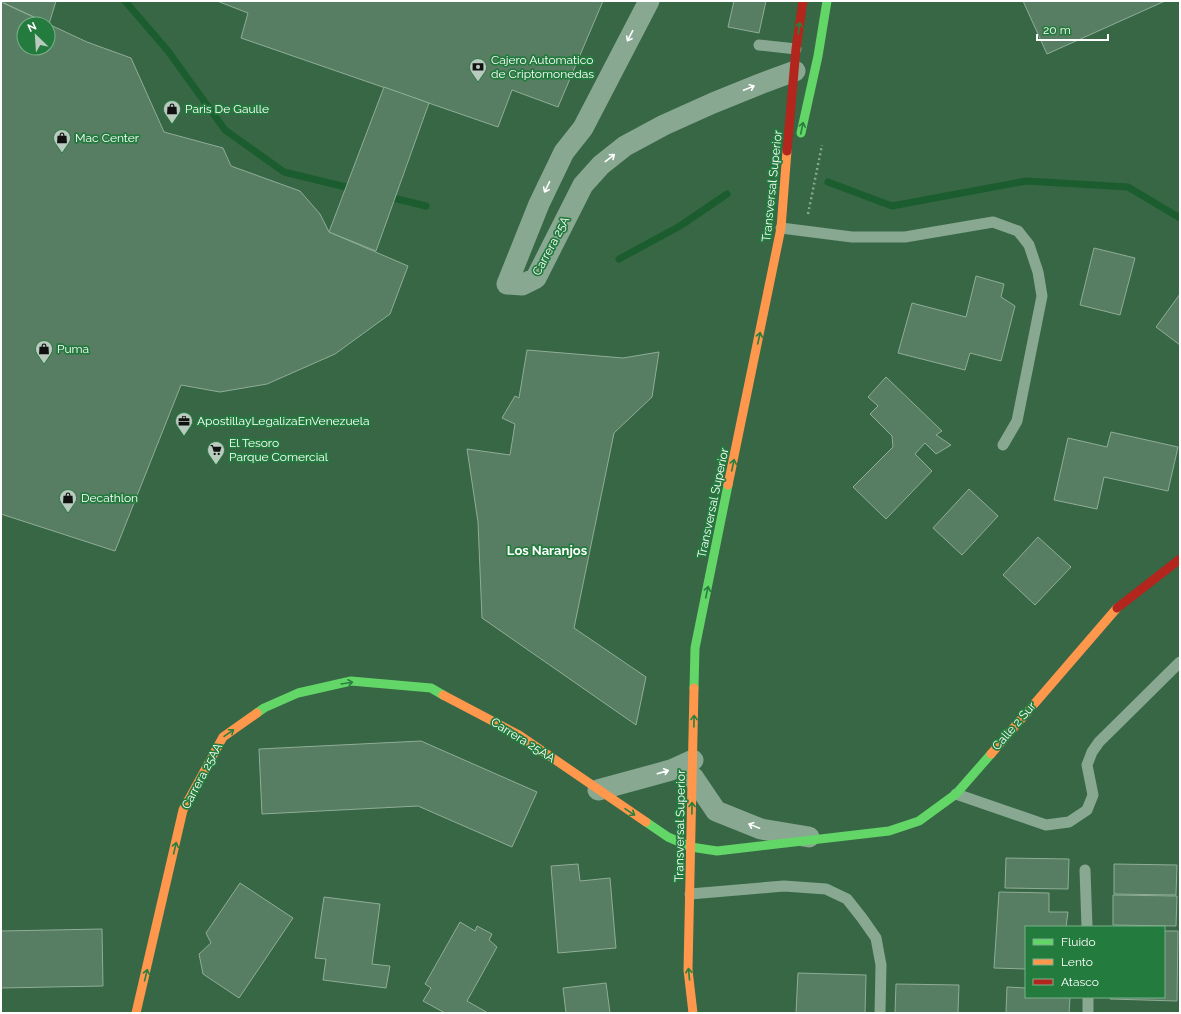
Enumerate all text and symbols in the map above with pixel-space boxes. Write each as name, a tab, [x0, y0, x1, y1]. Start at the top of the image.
north arrow	[16, 16, 56, 56]
scale bar	[1037, 16, 1108, 42]
text: N	[25, 20, 39, 35]
one-way arrow	[795, 22, 803, 35]
text: 20 m	[1043, 23, 1071, 37]
one-way arrow	[626, 29, 634, 41]
place label: Cajero Automatico de Criptomonedas	[491, 53, 594, 81]
bank icon: Cajero Automatico de Criptomonedas	[468, 57, 488, 82]
one-way arrow	[742, 84, 754, 91]
shop icon: Paris De Gaulle	[162, 99, 182, 124]
place label: Paris De Gaulle	[185, 102, 269, 116]
one-way arrow	[799, 122, 807, 135]
shop icon: Mac Center	[52, 128, 72, 153]
street label: Transversal Superior	[759, 129, 785, 243]
place label: Mac Center	[75, 131, 140, 145]
one-way arrow	[605, 154, 616, 162]
one-way arrow	[543, 181, 550, 193]
street label: Carrera 25A	[530, 214, 572, 278]
one-way arrow	[755, 332, 763, 345]
shop icon: Puma	[34, 339, 54, 364]
place label: Puma	[57, 342, 89, 356]
office icon: ApostillayLegalizaEnVenezuela	[174, 411, 194, 436]
place label: ApostillayLegalizaEnVenezuela	[197, 414, 369, 428]
place label: El Tesoro Parque Comercial	[229, 436, 329, 464]
supermarket icon: El Tesoro Parque Comercial	[206, 440, 226, 465]
street label: Transversal Superior	[694, 446, 732, 559]
one-way arrow	[729, 459, 737, 472]
shop icon: Decathlon	[58, 488, 78, 513]
place label: Decathlon	[81, 491, 138, 505]
district label: Los Naranjos	[507, 543, 588, 558]
one-way arrow	[703, 586, 711, 599]
one-way arrow	[340, 679, 353, 687]
street label: Calle 2 Sur	[989, 698, 1039, 753]
street label: Carrera 25AA	[488, 715, 558, 765]
one-way arrow	[690, 715, 698, 728]
one-way arrow	[223, 729, 234, 737]
street label: Carrera 25AA	[179, 741, 225, 811]
one-way arrow	[656, 768, 669, 775]
street label: Transversal Superior	[672, 769, 688, 882]
one-way arrow	[688, 802, 696, 815]
one-way arrow	[625, 808, 636, 816]
one-way arrow	[748, 822, 760, 830]
one-way arrow	[171, 842, 179, 855]
legend	[1025, 926, 1165, 998]
text: Fluido	[1061, 935, 1096, 949]
text: Lento	[1061, 955, 1093, 969]
one-way arrow	[685, 968, 693, 981]
one-way arrow	[142, 969, 150, 982]
text: Atasco	[1061, 975, 1099, 989]

